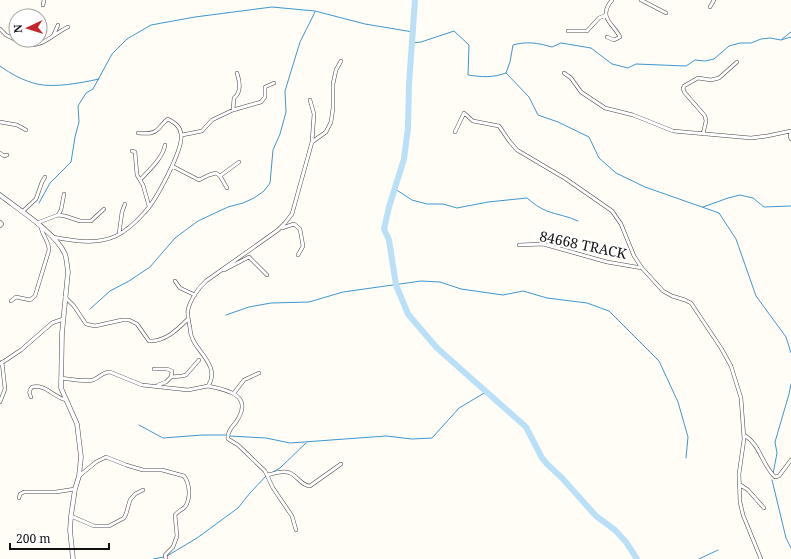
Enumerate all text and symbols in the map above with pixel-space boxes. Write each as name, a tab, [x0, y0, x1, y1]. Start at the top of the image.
north arrow	[8, 8, 48, 48]
text: N	[10, 24, 25, 34]
street label: 84668 TRACK	[538, 226, 629, 263]
scale bar	[10, 525, 109, 551]
text: 200 m	[16, 530, 51, 547]

